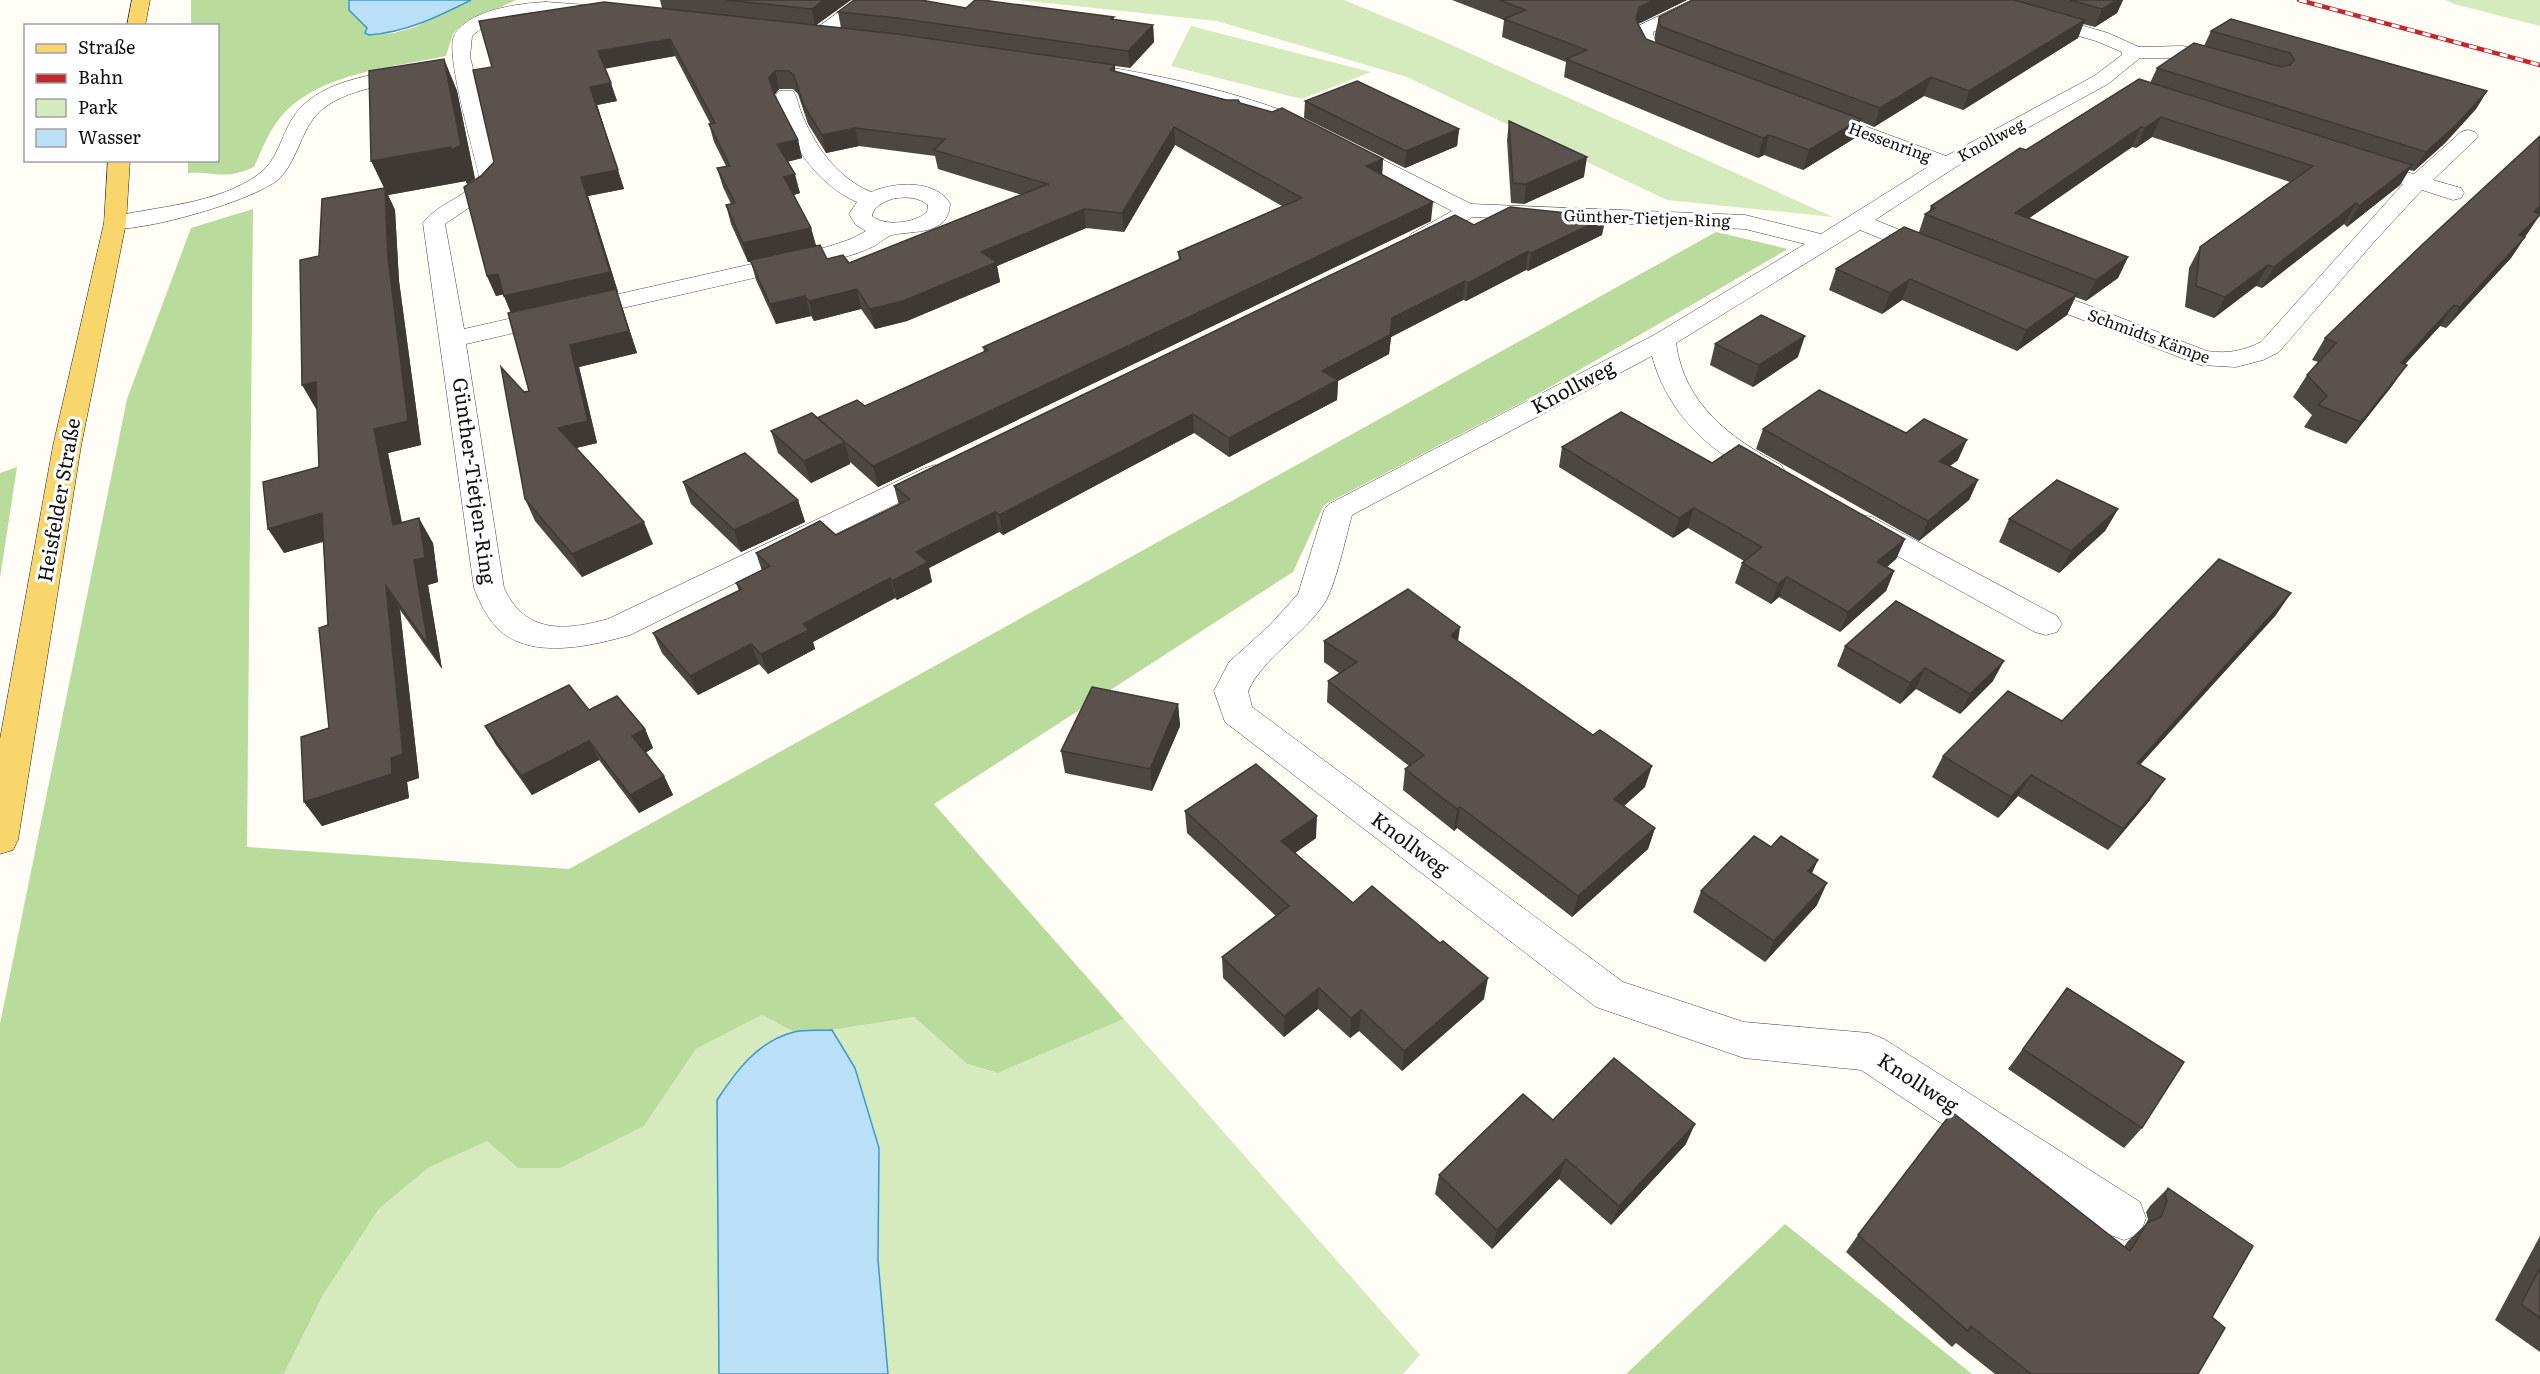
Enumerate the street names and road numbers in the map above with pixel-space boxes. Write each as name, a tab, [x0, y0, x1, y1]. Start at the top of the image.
street label: Knollweg	[1953, 111, 2028, 167]
street label: Hessenring	[1845, 115, 1935, 167]
street label: Günther-Tietjen-Ring	[1563, 202, 1731, 232]
street label: Schmidts Kämpe	[2085, 302, 2214, 368]
street label: Knollweg	[1525, 350, 1620, 420]
street label: Günther-Tietjen-Ring	[447, 375, 505, 587]
street label: Heisfelder Straße	[28, 415, 86, 584]
street label: Knollweg	[1366, 803, 1457, 882]
street label: Knollweg	[1873, 1044, 1966, 1119]

